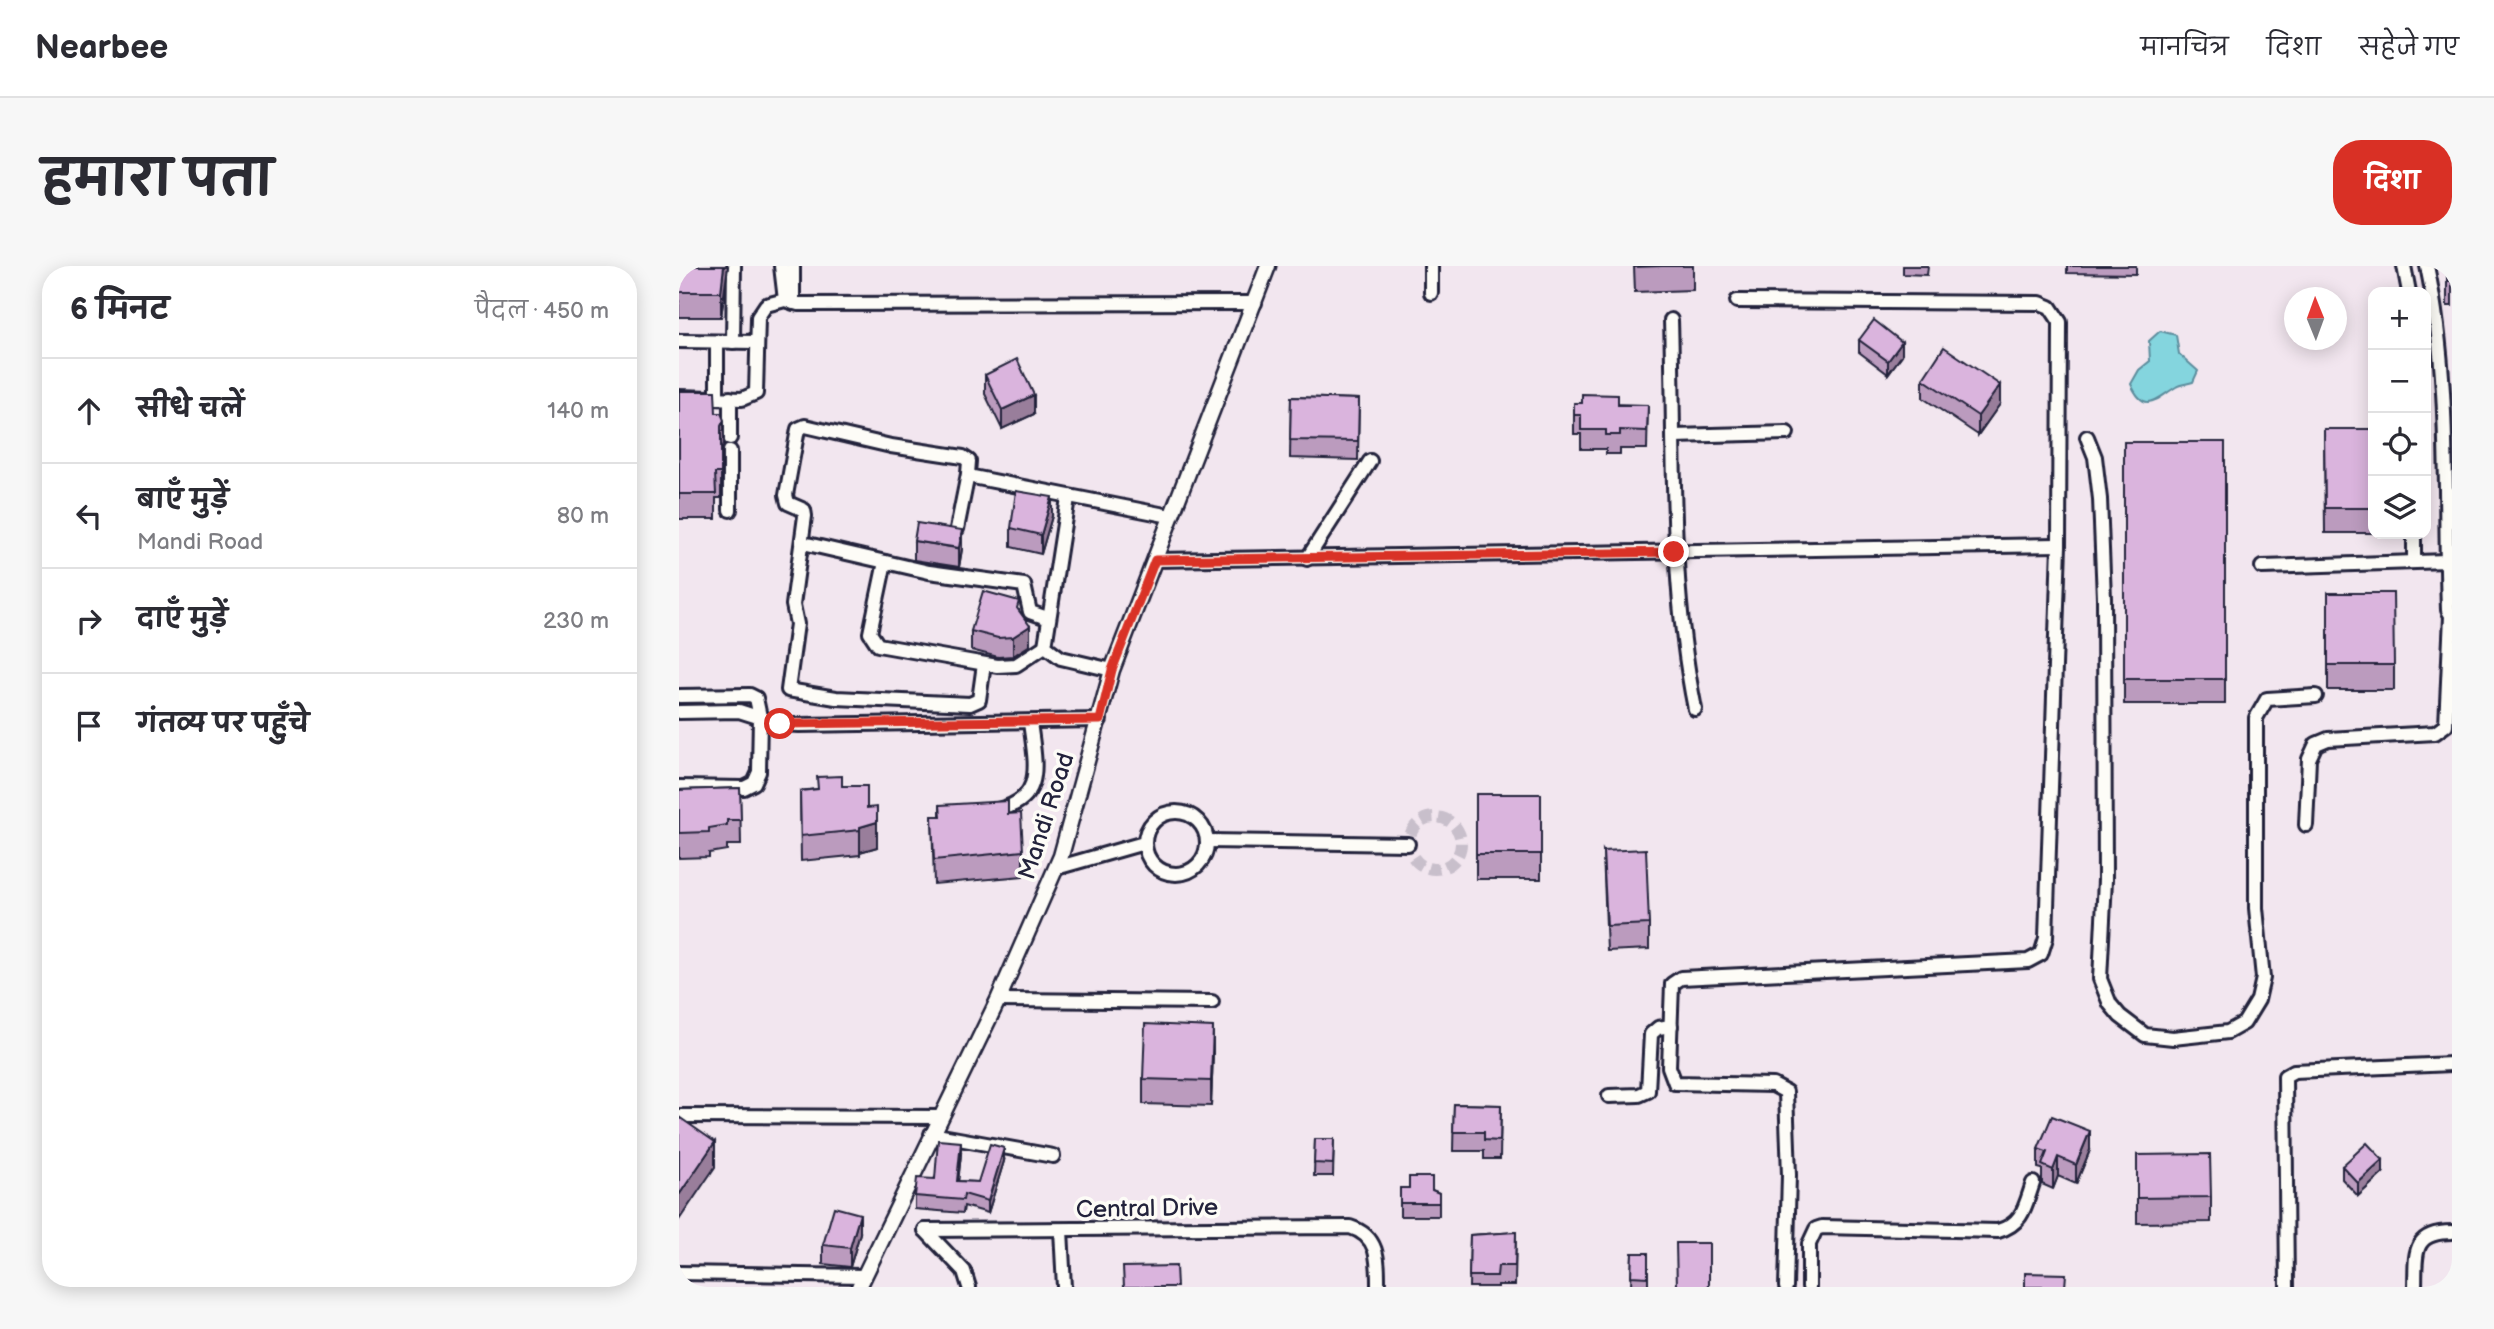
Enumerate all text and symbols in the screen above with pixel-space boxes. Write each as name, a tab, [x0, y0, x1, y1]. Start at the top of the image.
text: Nearbee	[35, 28, 168, 68]
text: मानचित्र	[2141, 33, 2229, 62]
text: दिशा	[2267, 33, 2321, 62]
text: सहेजे गए	[2359, 33, 2459, 62]
button: दिशा	[2333, 140, 2452, 225]
text: हमारा पता	[42, 151, 273, 210]
north arrow	[2284, 287, 2347, 350]
map controls	[2368, 287, 2431, 539]
button: +	[2368, 287, 2431, 350]
text: 6 मिनट	[70, 292, 169, 328]
text: पैदल · 450 m	[475, 297, 609, 325]
button: −	[2368, 350, 2431, 413]
icon: ahead	[70, 392, 108, 430]
text: सीधे चलें	[137, 394, 244, 425]
text: 140 m	[547, 397, 609, 425]
button: locate	[2368, 413, 2431, 476]
button: layers	[2368, 476, 2431, 539]
text: बाएँ मुड़ें	[137, 485, 229, 516]
icon: left	[70, 497, 108, 535]
text: 80 m	[557, 502, 609, 530]
text: Mandi Road	[137, 528, 263, 556]
route end	[1658, 536, 1689, 567]
icon: right	[70, 602, 108, 640]
text: दाएँ मुड़ें	[137, 604, 228, 635]
text: 230 m	[543, 607, 609, 635]
icon: arrive	[70, 707, 108, 745]
route start	[764, 708, 795, 739]
text: गंतव्य पर पहुँचे	[137, 709, 309, 740]
street label: Mandi Road	[1012, 749, 1081, 883]
street label: Central Drive	[1076, 1193, 1218, 1224]

